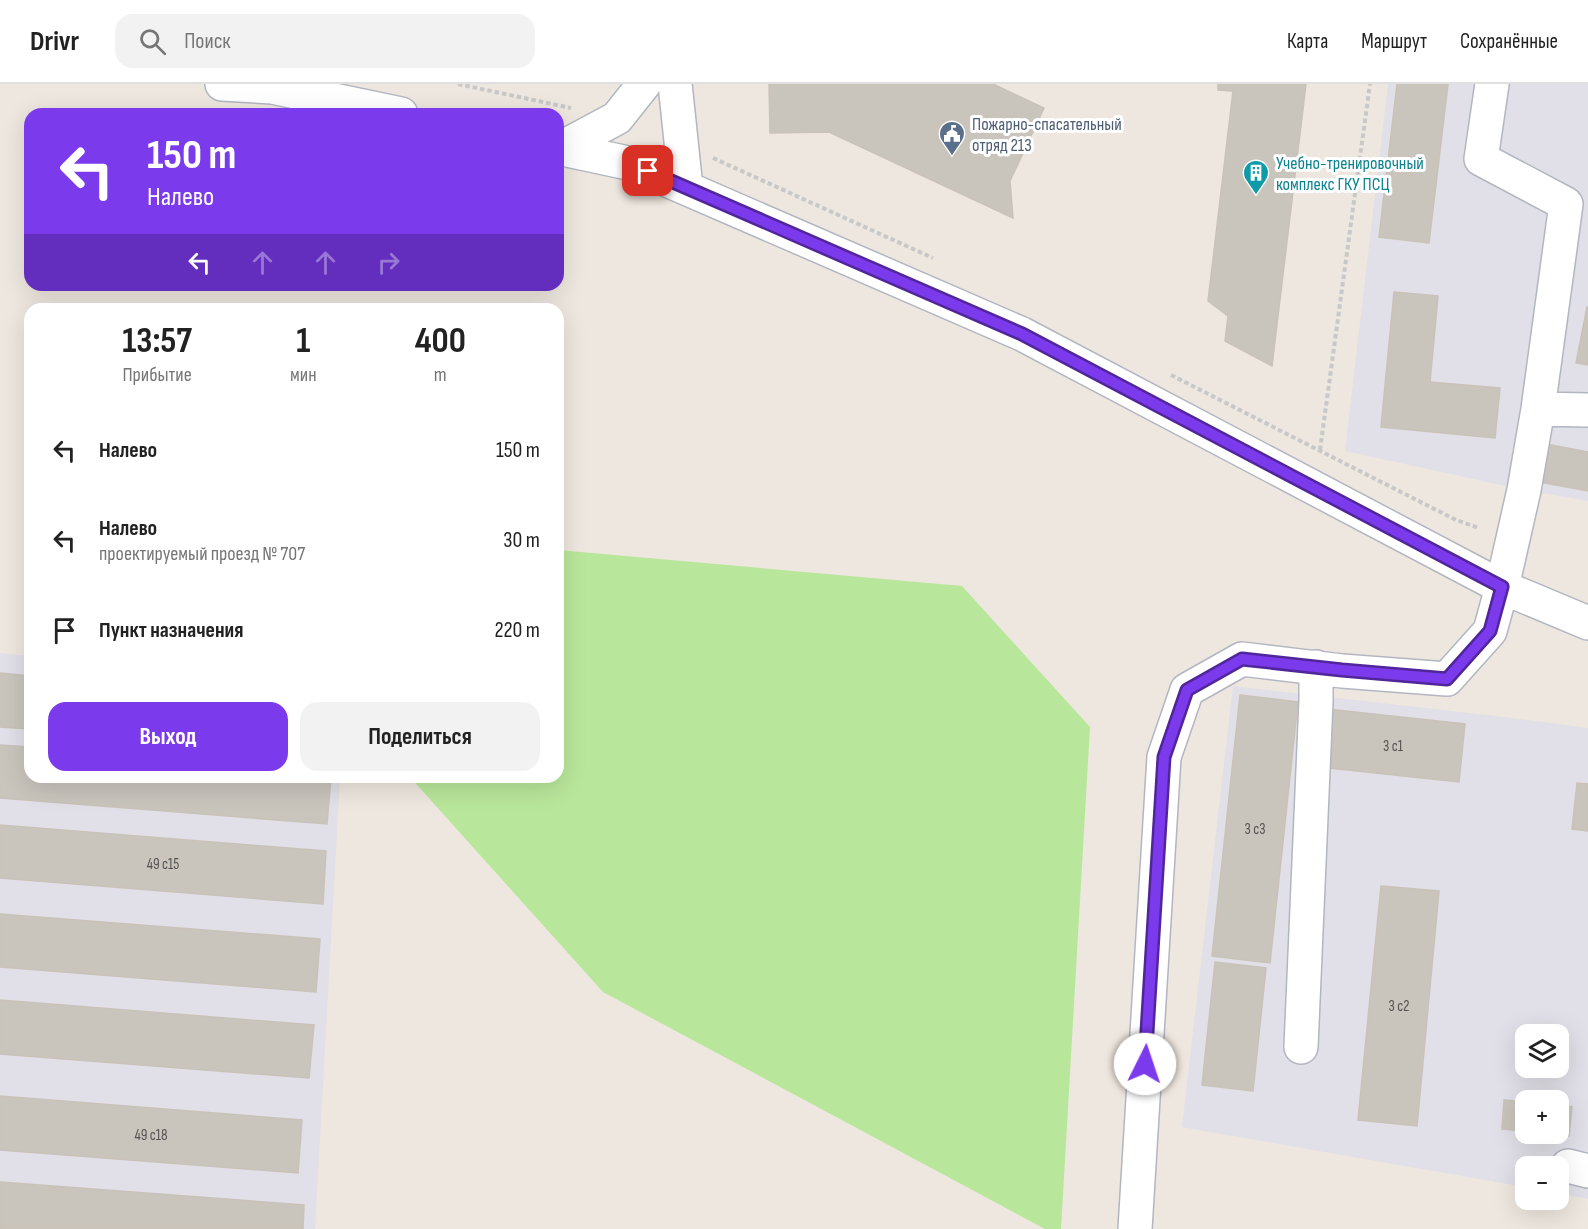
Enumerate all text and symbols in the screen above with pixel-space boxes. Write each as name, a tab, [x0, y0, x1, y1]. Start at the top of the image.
search box	[115, 14, 535, 68]
text: Drivr	[30, 25, 79, 58]
icon: search	[136, 25, 169, 58]
text: Поиск	[184, 28, 231, 55]
text: Карта	[1287, 29, 1328, 54]
text: Маршрут	[1361, 29, 1427, 54]
text: Сохранённые	[1460, 29, 1558, 54]
place label: Пожарно-спасательный отряд 213	[972, 114, 1122, 156]
public building icon: Пожарно-спасательный отряд 213	[937, 119, 967, 157]
text: 150 m	[147, 130, 236, 181]
icon: left	[48, 132, 126, 210]
pin	[622, 145, 673, 196]
place label: Учебно-тренировочный комплекс ГКУ ПСЦ	[1276, 153, 1424, 195]
icon: arrive	[631, 154, 664, 187]
building icon: Учебно-тренировочный комплекс ГКУ ПСЦ	[1241, 158, 1271, 196]
text: Налево	[147, 181, 214, 213]
icon: left	[183, 246, 216, 279]
icon: ahead	[246, 246, 279, 279]
icon: ahead	[309, 246, 342, 279]
icon: right	[372, 246, 405, 279]
text: 13:57	[122, 320, 192, 363]
text: 1	[296, 320, 310, 363]
text: 400	[415, 320, 466, 363]
text: Прибытие	[122, 363, 192, 387]
text: мин	[290, 363, 317, 387]
text: m	[434, 363, 447, 387]
icon: left	[48, 434, 81, 467]
text: Налево	[99, 437, 157, 464]
text: 150 m	[496, 437, 540, 464]
text: Налево	[99, 515, 157, 542]
icon: left	[48, 524, 81, 557]
text: 30 m	[503, 527, 540, 554]
text: проектируемый проезд № 707	[99, 542, 305, 566]
icon: arrive	[48, 614, 81, 647]
text: Пункт назначения	[99, 617, 243, 644]
text: 220 m	[494, 617, 540, 644]
button: Выход	[48, 702, 288, 771]
button: Поделиться	[300, 702, 540, 771]
house number: 3 с1	[1383, 737, 1404, 756]
house number: 3 с3	[1245, 820, 1265, 839]
house number: 49 с15	[147, 855, 179, 874]
house number: 3 с2	[1389, 997, 1409, 1016]
map controls	[1515, 1024, 1569, 1210]
button: layers	[1515, 1024, 1569, 1078]
position arrow	[1113, 1032, 1177, 1096]
button: +	[1515, 1090, 1569, 1144]
house number: 49 с18	[134, 1126, 168, 1145]
button: −	[1515, 1156, 1569, 1210]

